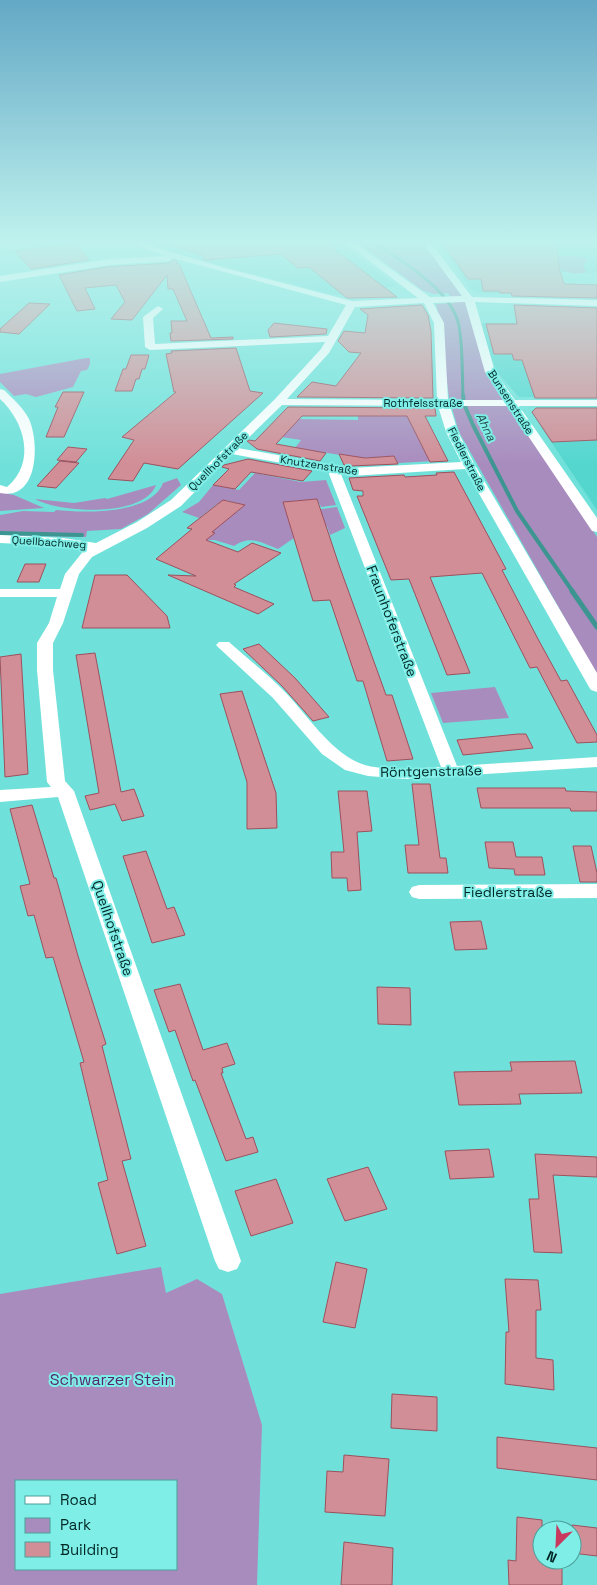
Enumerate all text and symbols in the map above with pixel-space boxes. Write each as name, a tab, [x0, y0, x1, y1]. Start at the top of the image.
street label: Bunsenstraße	[485, 367, 537, 437]
street label: Rothfelsstraße	[383, 396, 463, 410]
water label: Ahna	[472, 410, 500, 444]
street label: Fiedlerstraße	[445, 425, 489, 493]
street label: Quellhofstraße	[185, 428, 251, 494]
street label: Knutzenstraße	[279, 452, 359, 478]
street label: Quellbachweg	[11, 532, 87, 552]
street label: Fraunhoferstraße	[363, 563, 421, 679]
street label: Röntgenstraße	[380, 761, 482, 781]
street label: Quellhofstraße	[88, 878, 138, 978]
street label: Fiedlerstraße	[464, 883, 552, 901]
park label: Schwarzer Stein	[50, 1369, 174, 1390]
legend	[15, 1480, 178, 1570]
text: Road	[60, 1490, 97, 1509]
text: Park	[60, 1515, 91, 1534]
north arrow	[532, 1520, 582, 1570]
text: Building	[60, 1540, 119, 1559]
text: N	[544, 1547, 560, 1567]

